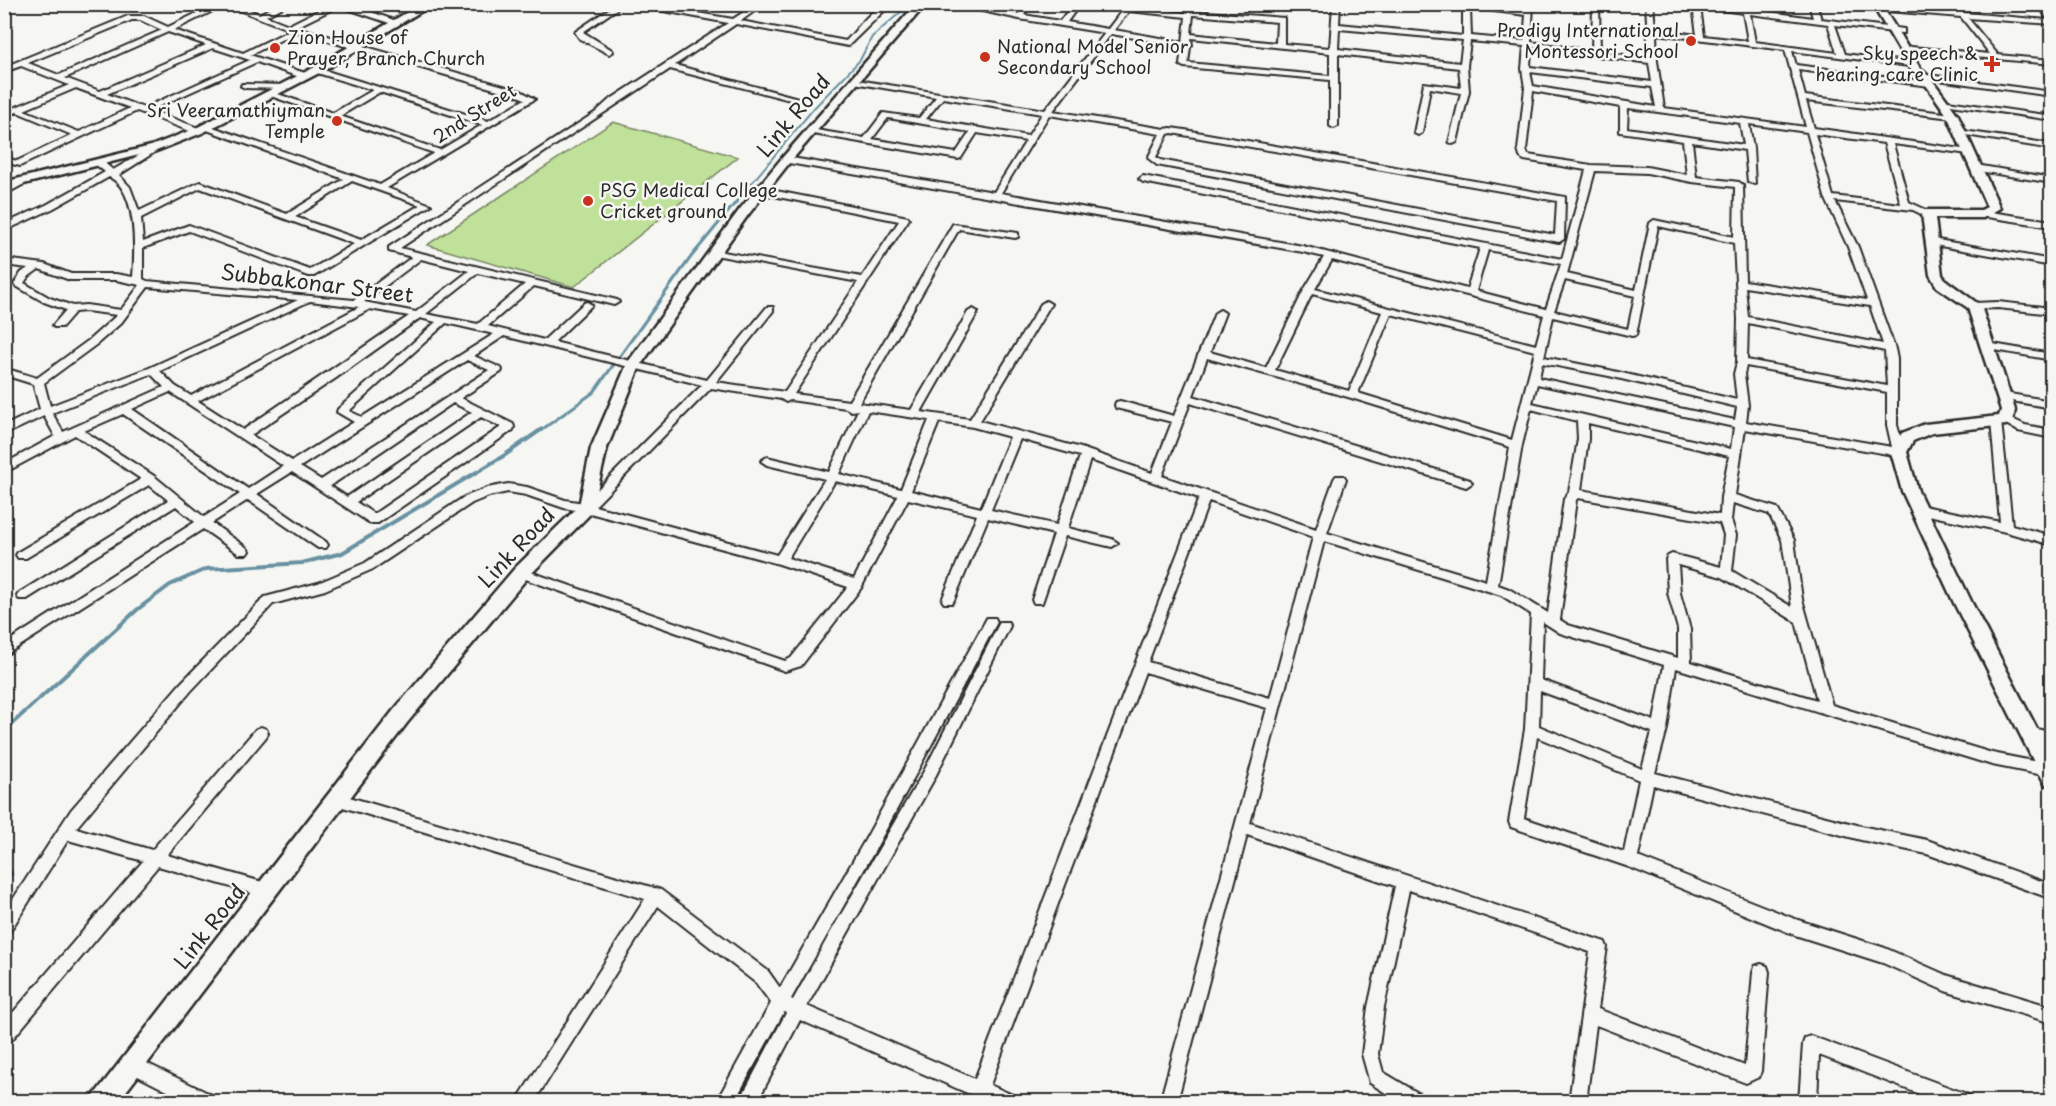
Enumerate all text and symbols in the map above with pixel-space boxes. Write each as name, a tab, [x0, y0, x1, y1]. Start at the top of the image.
place label: Prodigy International Montessori School	[1497, 16, 1679, 64]
place label: Zion House of Prayer, Branch Church	[287, 23, 485, 71]
place label: National Model Senior Secondary School	[997, 32, 1189, 80]
marker: Prodigy International Montessori School	[1684, 34, 1698, 48]
place label: Sky speech & hearing care Clinic	[1816, 39, 1978, 87]
marker: Zion House of Prayer, Branch Church	[268, 41, 282, 55]
marker: National Model Senior Secondary School	[978, 50, 992, 64]
marker: Sky speech & hearing care Clinic	[1983, 55, 2001, 73]
street label: Link Road	[748, 66, 837, 164]
street label: 2nd Street	[427, 76, 521, 149]
place label: Sri Veeramathiyman Temple	[147, 96, 325, 144]
marker: Sri Veeramathiyman Temple	[330, 114, 344, 128]
place label: PSG Medical College Cricket ground	[600, 176, 778, 224]
marker: PSG Medical College Cricket ground	[581, 194, 595, 208]
street label: Subbakonar Street	[219, 254, 415, 310]
street label: Link Road	[469, 499, 562, 594]
street label: Link Road	[165, 876, 252, 975]

